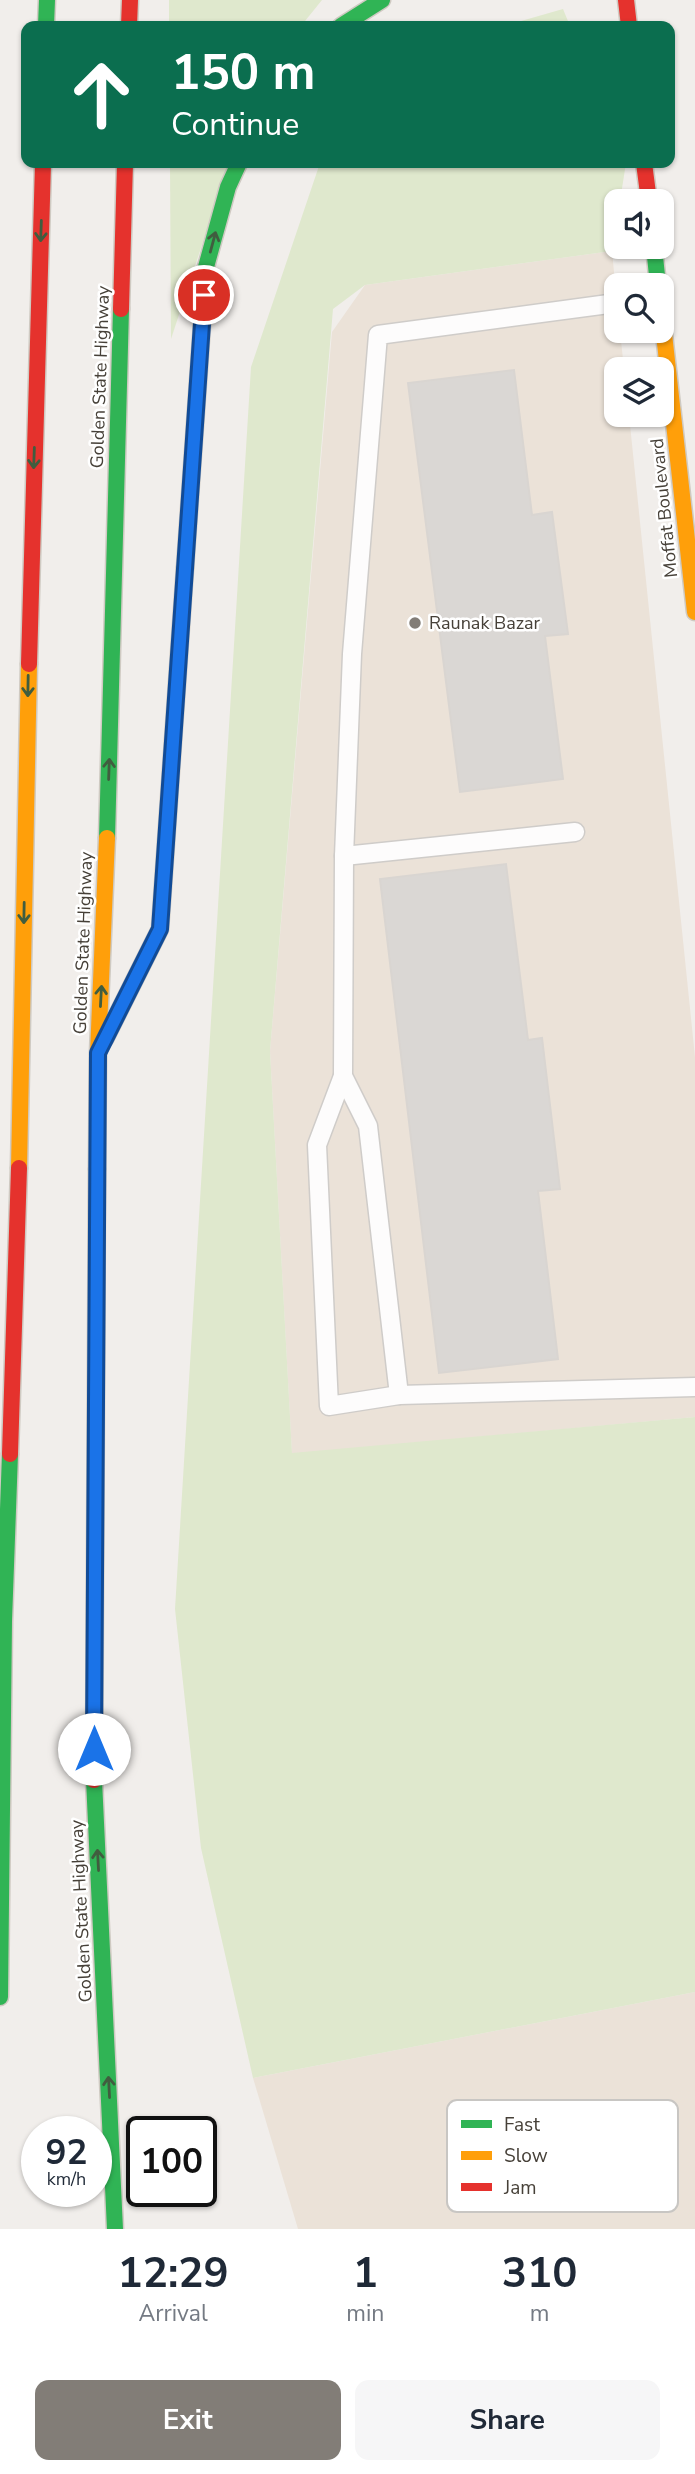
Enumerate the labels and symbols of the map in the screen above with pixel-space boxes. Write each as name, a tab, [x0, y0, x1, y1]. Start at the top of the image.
one-way arrow	[34, 219, 47, 242]
one-way arrow	[207, 232, 220, 254]
pin	[174, 265, 234, 325]
street label: Golden State Highway	[85, 285, 115, 469]
street label: Moffat Boulevard	[645, 437, 683, 579]
one-way arrow	[28, 447, 41, 470]
place label: Raunak Bazar	[429, 611, 541, 635]
marker: Raunak Bazar	[407, 615, 423, 631]
one-way arrow	[21, 674, 35, 697]
one-way arrow	[102, 757, 116, 780]
street label: Golden State Highway	[68, 851, 98, 1035]
one-way arrow	[17, 901, 30, 924]
one-way arrow	[95, 985, 108, 1008]
position arrow	[57, 1712, 131, 1786]
street label: Golden State Highway	[64, 1818, 98, 2003]
one-way arrow	[92, 1849, 105, 1872]
one-way arrow	[102, 2076, 115, 2099]
legend	[447, 2100, 678, 2212]
text: Fast	[504, 2112, 540, 2138]
speed limit sign: 100	[126, 2116, 217, 2207]
text: Slow	[504, 2143, 548, 2169]
text: Jam	[503, 2175, 537, 2201]

